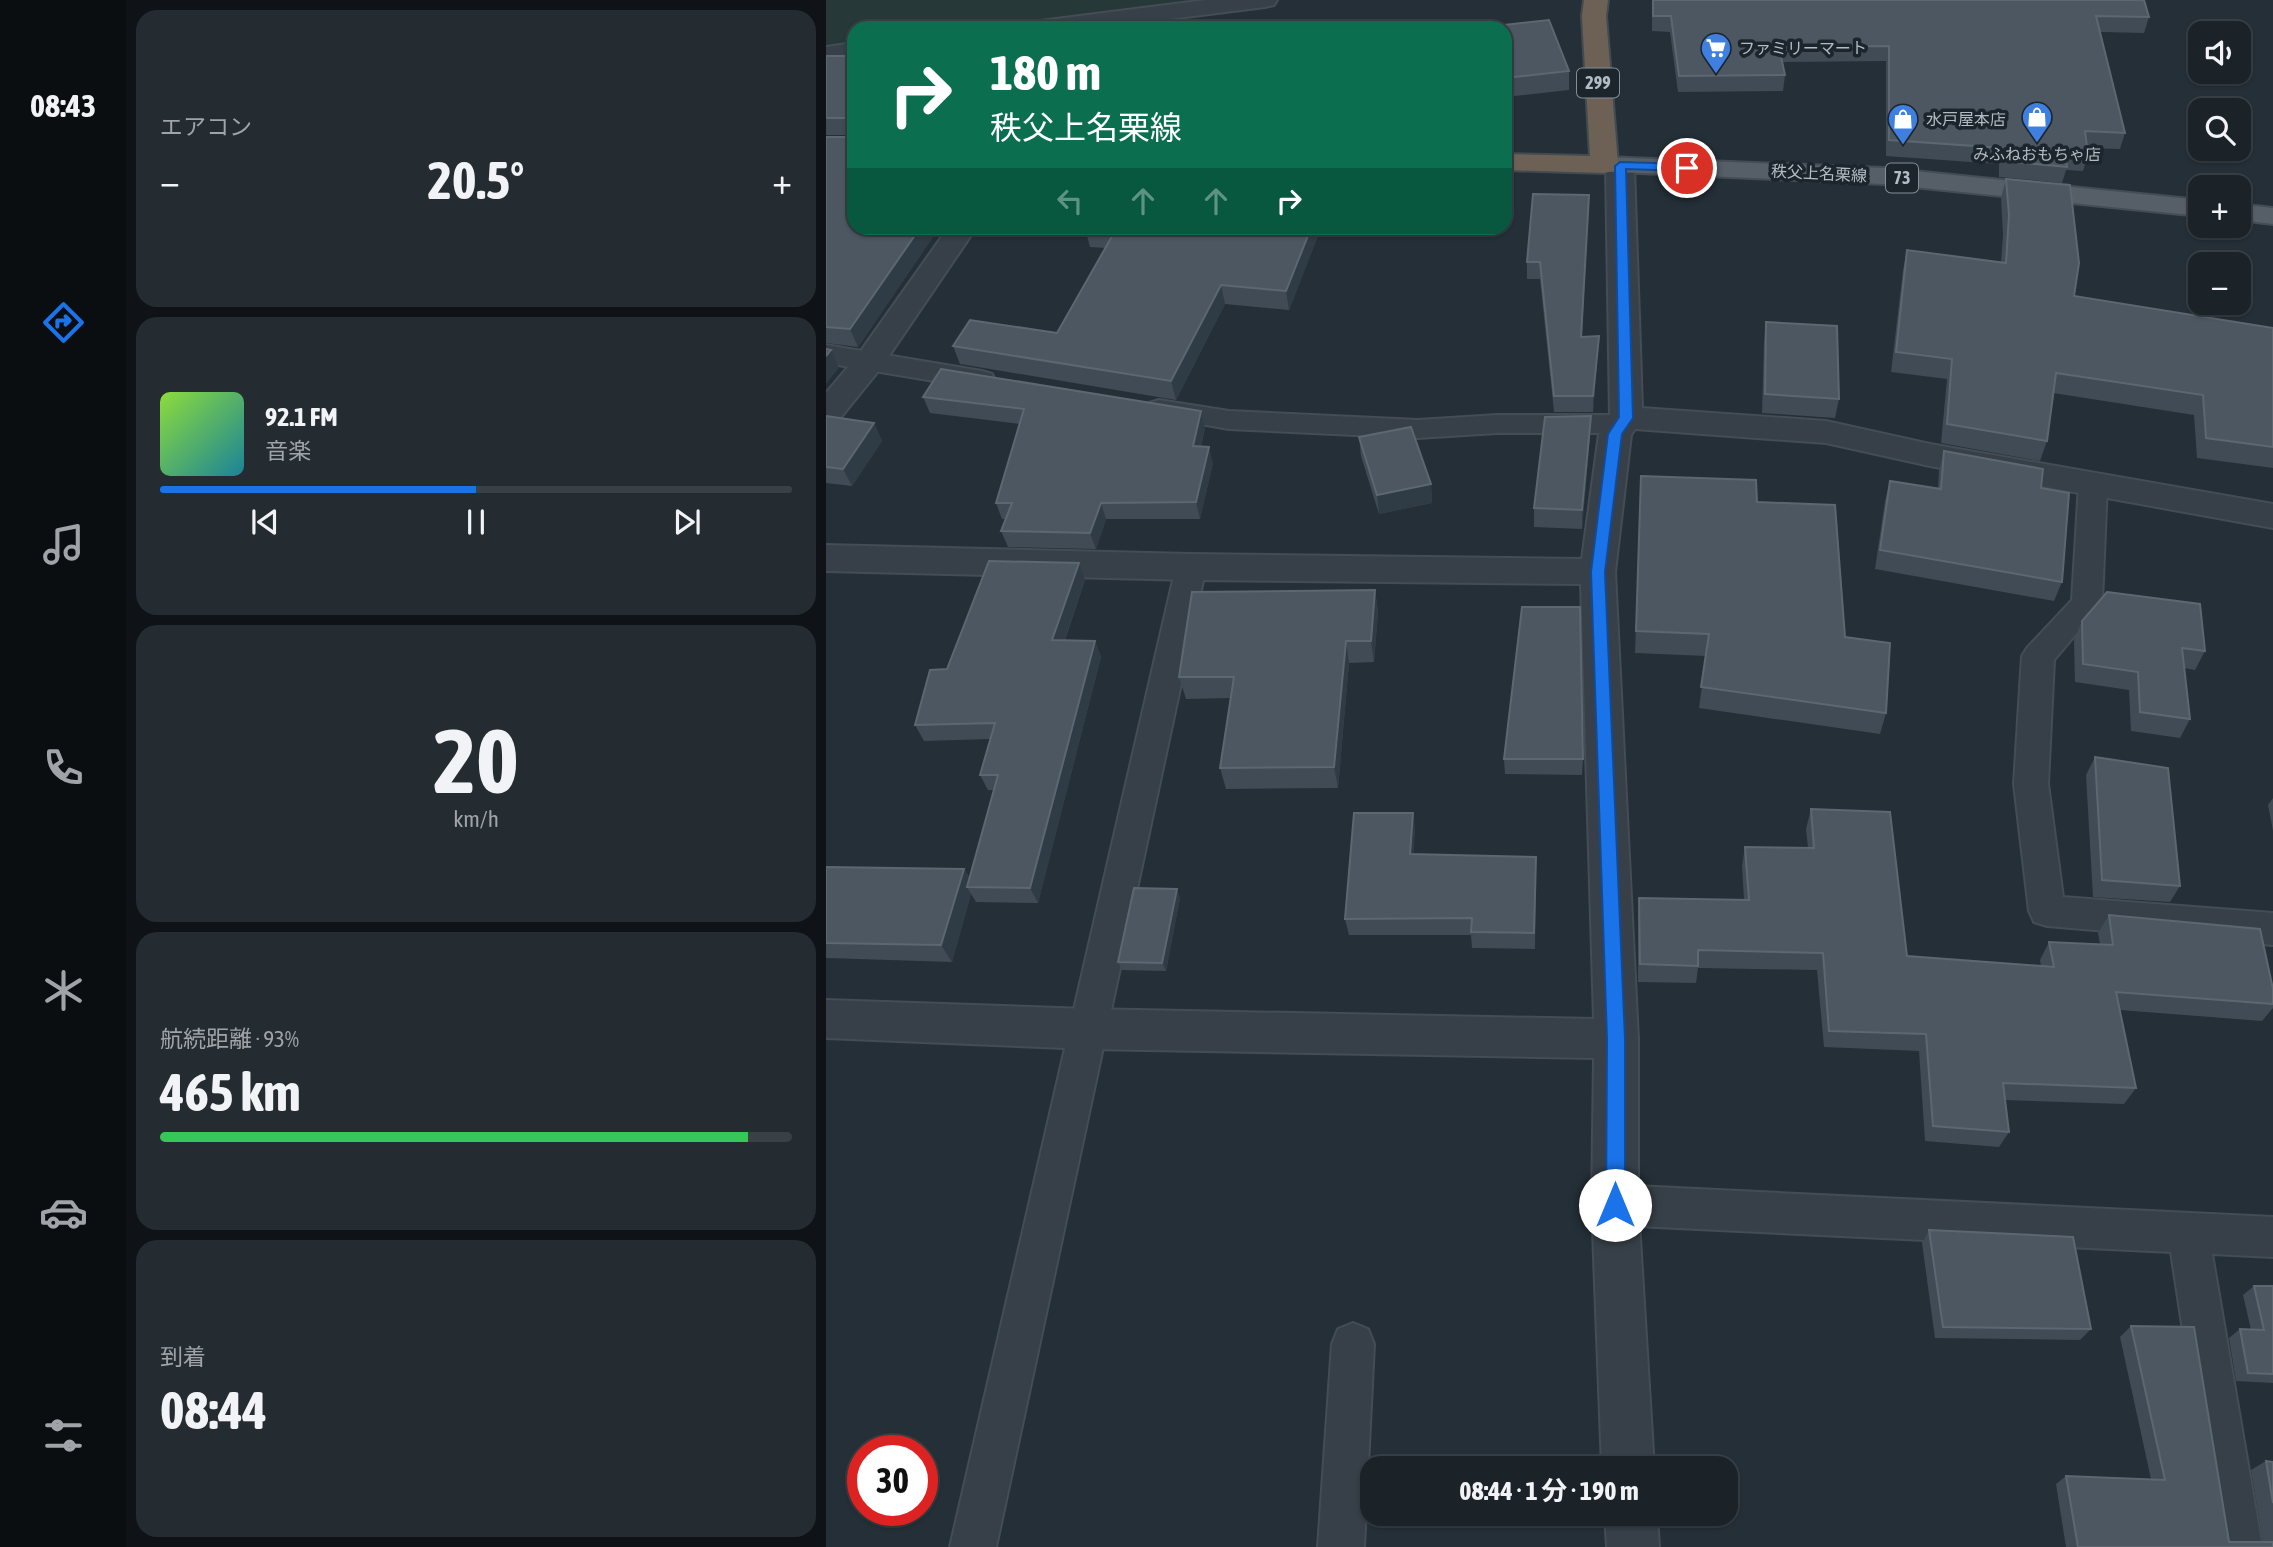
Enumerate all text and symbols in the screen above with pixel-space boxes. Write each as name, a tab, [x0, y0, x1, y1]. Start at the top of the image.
map controls	[2188, 21, 2251, 315]
button: sound	[2188, 21, 2251, 84]
supermarket icon: ファミリーマート	[1699, 31, 1733, 75]
place label: ファミリーマート	[1739, 39, 1867, 57]
text: 180 m	[990, 44, 1101, 100]
icon: right	[875, 49, 966, 140]
road number: 299	[1577, 68, 1619, 98]
text: 08:43	[30, 87, 96, 124]
button: search	[2188, 98, 2251, 161]
shop icon: みふねおもちゃ店	[2020, 100, 2054, 144]
shop icon: 水戸屋本店	[1886, 102, 1920, 146]
text: 秩父上名栗線	[990, 109, 1182, 146]
place label: 水戸屋本店	[1926, 110, 2006, 128]
text: エアコン	[160, 114, 252, 140]
pin	[1657, 138, 1717, 198]
place label: みふねおもちゃ店	[1973, 145, 2101, 163]
icon: arrive	[1668, 149, 1706, 187]
text: 20.5°	[428, 150, 524, 210]
text: −	[160, 159, 180, 202]
text: +	[772, 159, 792, 202]
street label: 秩父上名栗線	[1771, 161, 1867, 185]
road number: 73	[1886, 163, 1918, 192]
button: +	[2188, 175, 2251, 238]
icon: left	[1051, 182, 1089, 220]
icon: ahead	[1124, 182, 1162, 220]
icon: ahead	[1197, 182, 1235, 220]
icon: right	[1270, 182, 1308, 220]
button: −	[2188, 252, 2251, 315]
icon: directions	[39, 298, 88, 347]
text: 92.1 FM	[265, 402, 338, 432]
text: 音楽	[265, 438, 311, 464]
icon: previous	[246, 503, 284, 541]
icon: pause	[457, 503, 495, 541]
icon: next	[668, 503, 706, 541]
icon: music	[39, 520, 88, 569]
text: 20	[433, 708, 519, 812]
icon: phone	[39, 743, 88, 792]
text: km/h	[453, 806, 499, 832]
icon: climate	[39, 966, 88, 1015]
text: 航続距離 · 93%	[160, 1026, 299, 1052]
text: 465 km	[160, 1062, 301, 1122]
position arrow	[1578, 1168, 1652, 1242]
icon: car	[39, 1188, 88, 1237]
text: 到着	[160, 1344, 206, 1370]
text: 08:44	[160, 1380, 267, 1440]
icon: filters	[39, 1411, 88, 1460]
speed limit sign: 30	[847, 1435, 938, 1526]
text: 08:44 · 1 分 · 190 m	[1459, 1476, 1639, 1506]

